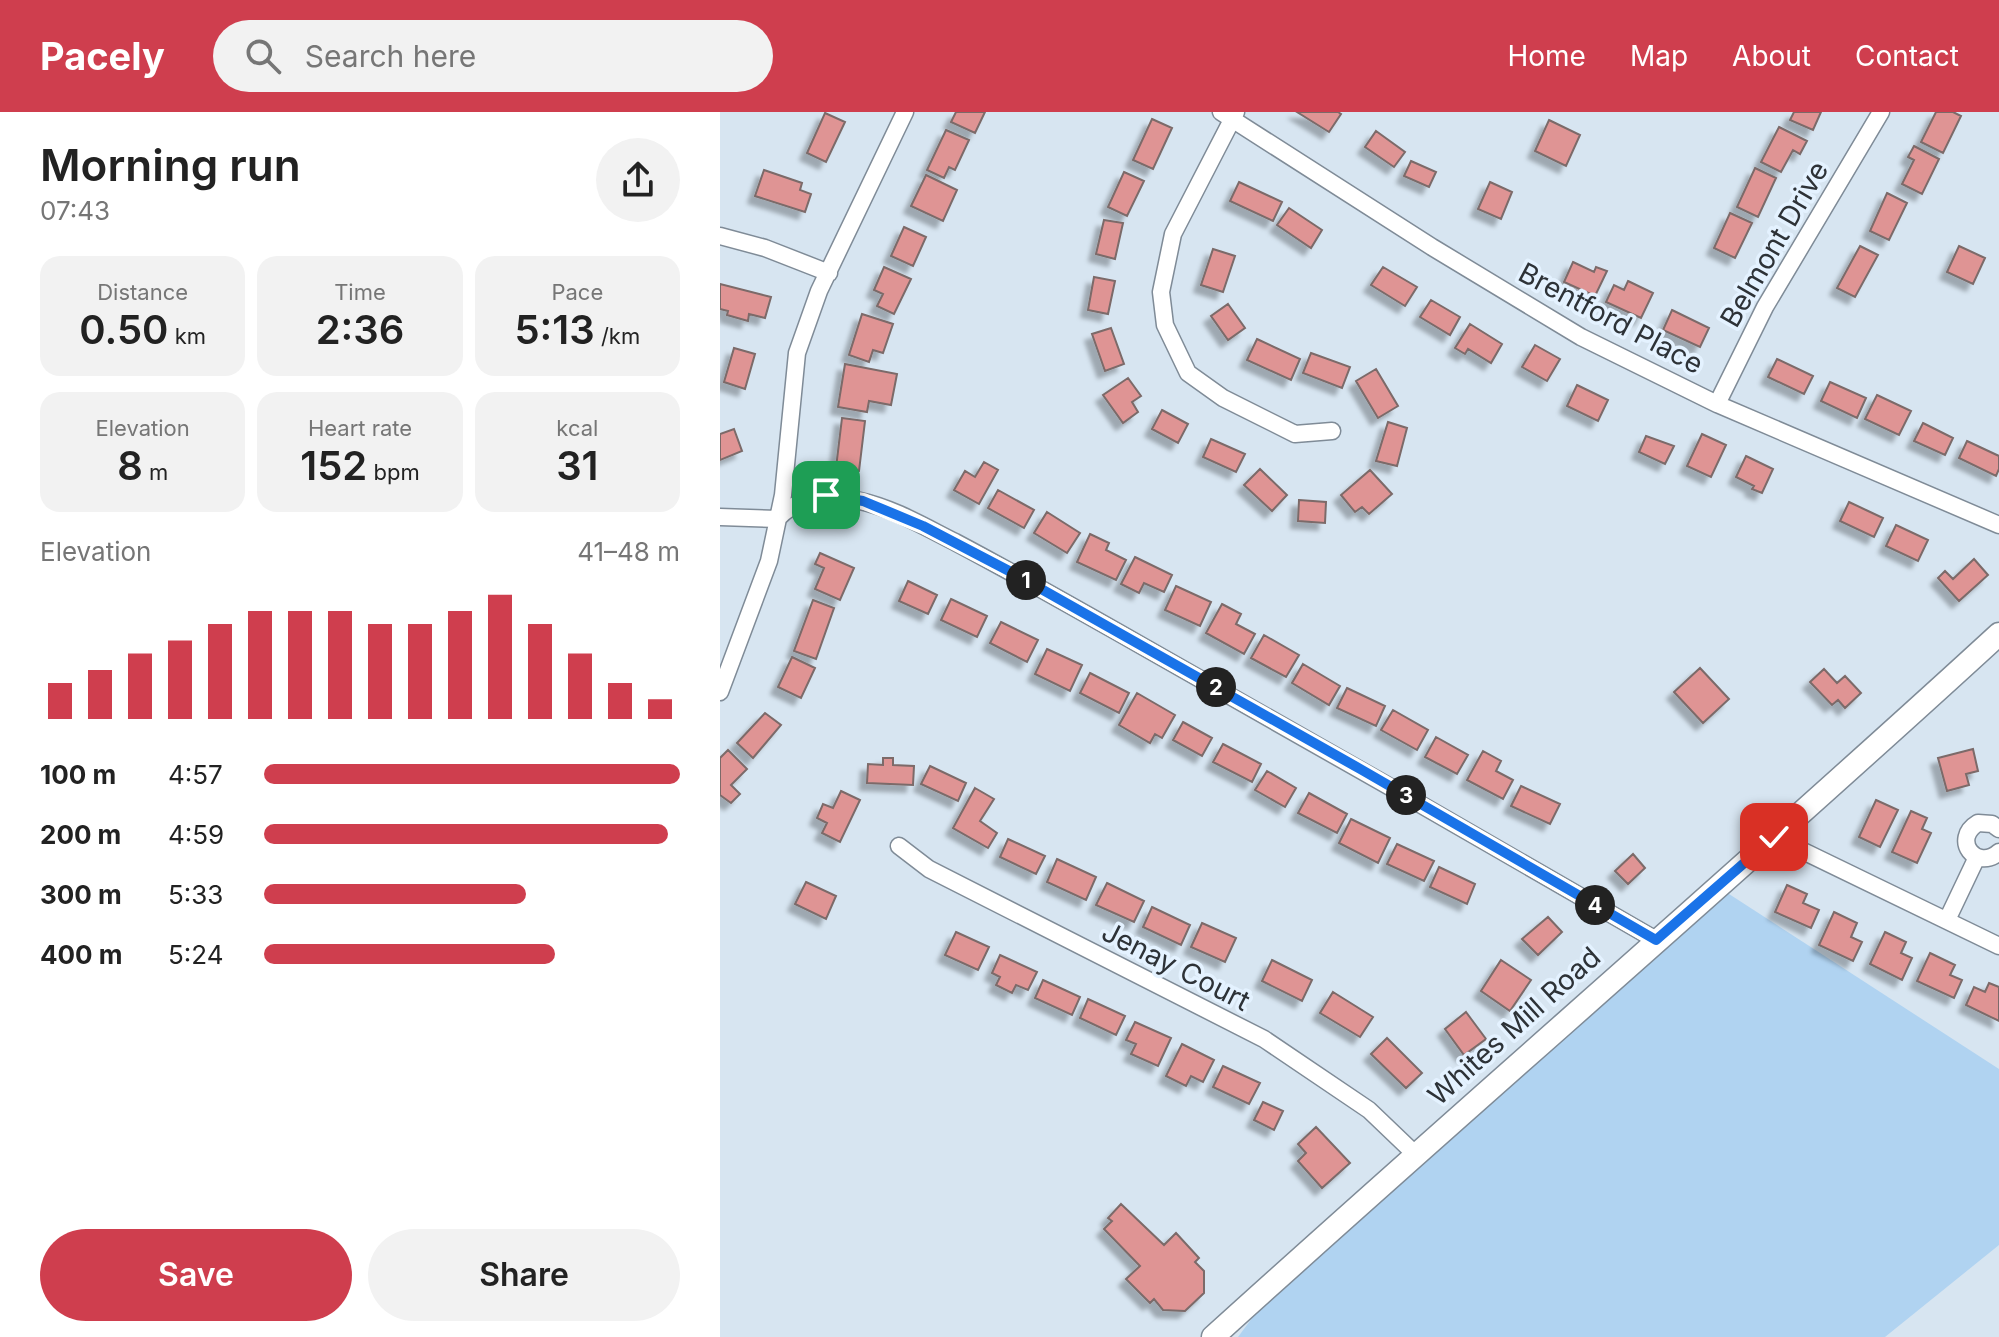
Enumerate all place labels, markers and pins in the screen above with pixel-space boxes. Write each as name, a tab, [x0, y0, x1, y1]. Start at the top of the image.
pin	[792, 461, 860, 529]
pin: 1	[1006, 560, 1046, 600]
pin: 2	[1196, 667, 1236, 707]
pin: 3	[1386, 775, 1426, 815]
pin	[1740, 803, 1808, 871]
pin: 4	[1575, 885, 1615, 925]

